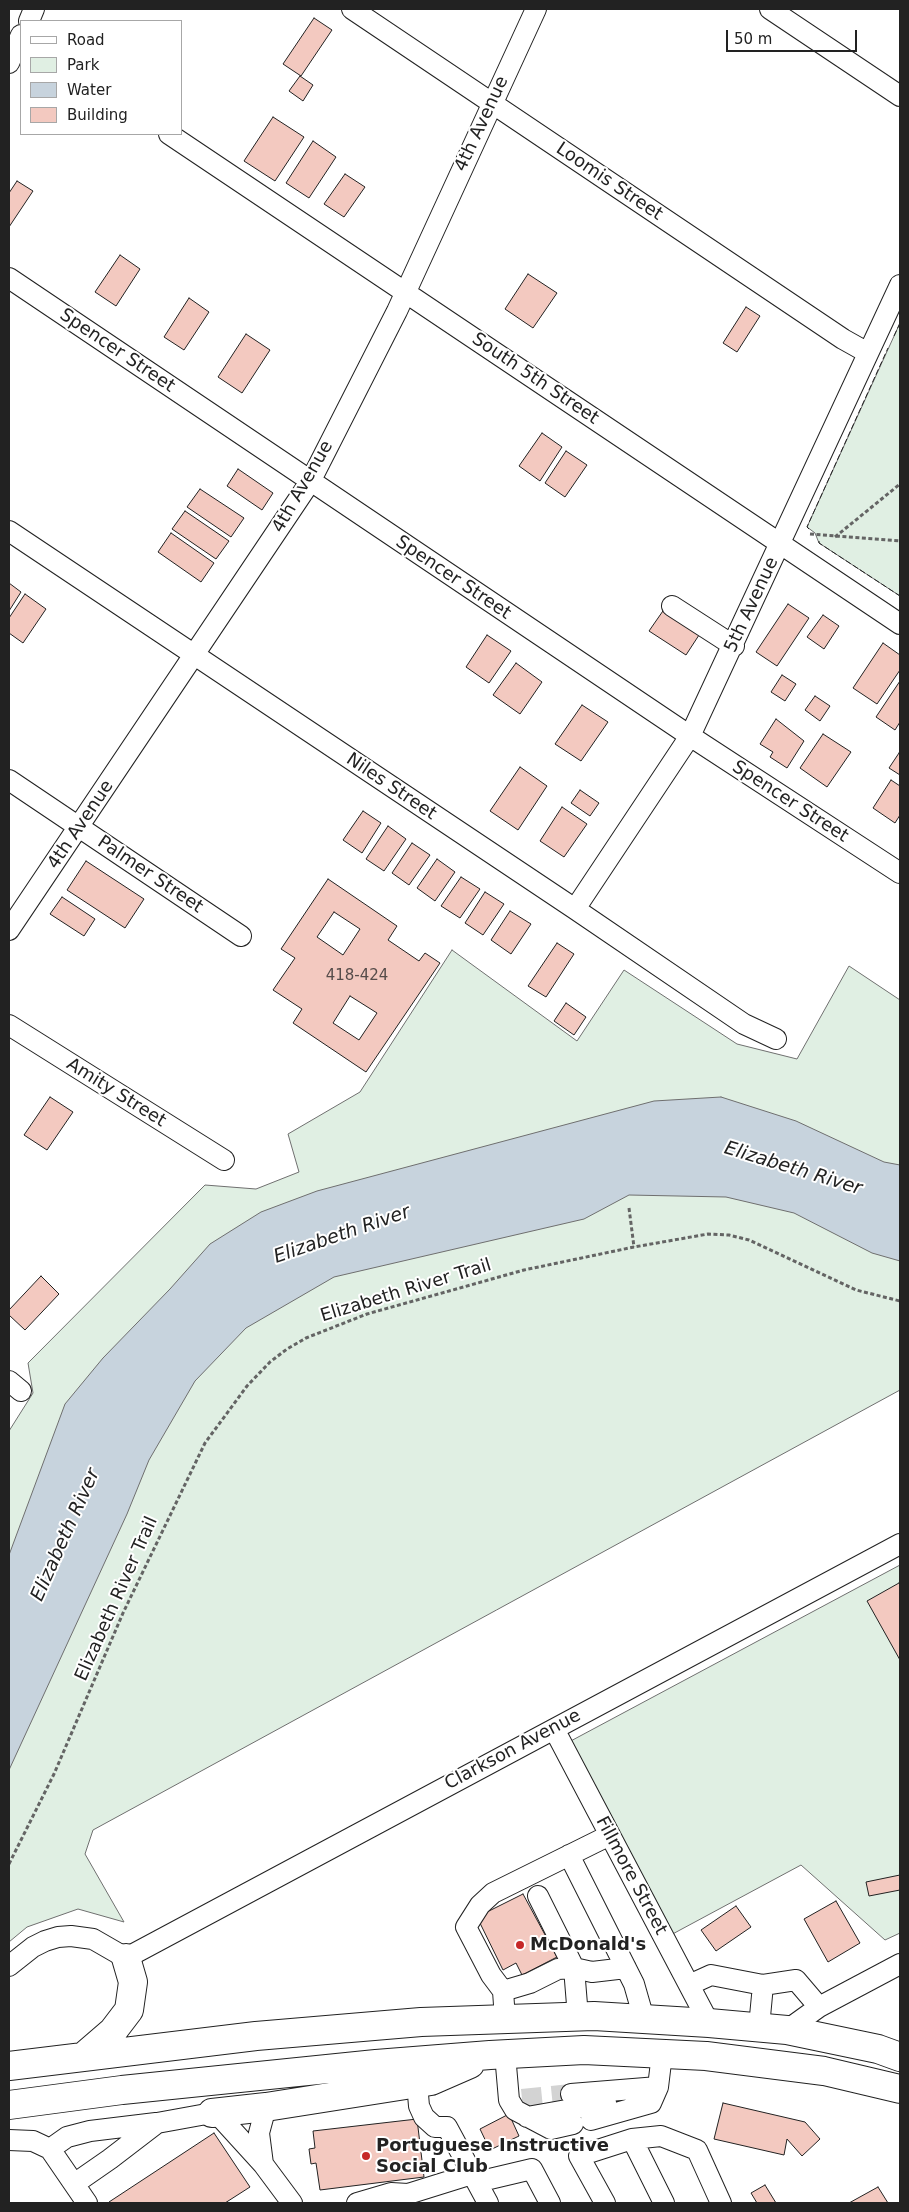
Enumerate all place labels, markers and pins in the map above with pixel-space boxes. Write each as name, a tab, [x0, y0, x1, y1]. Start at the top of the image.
place label: McDonald's	[530, 1934, 646, 1956]
marker: McDonald's	[514, 1939, 526, 1951]
place label: Portuguese Instructive Social Club	[376, 2135, 609, 2178]
marker: Portuguese Instructive Social Club	[360, 2150, 372, 2162]

